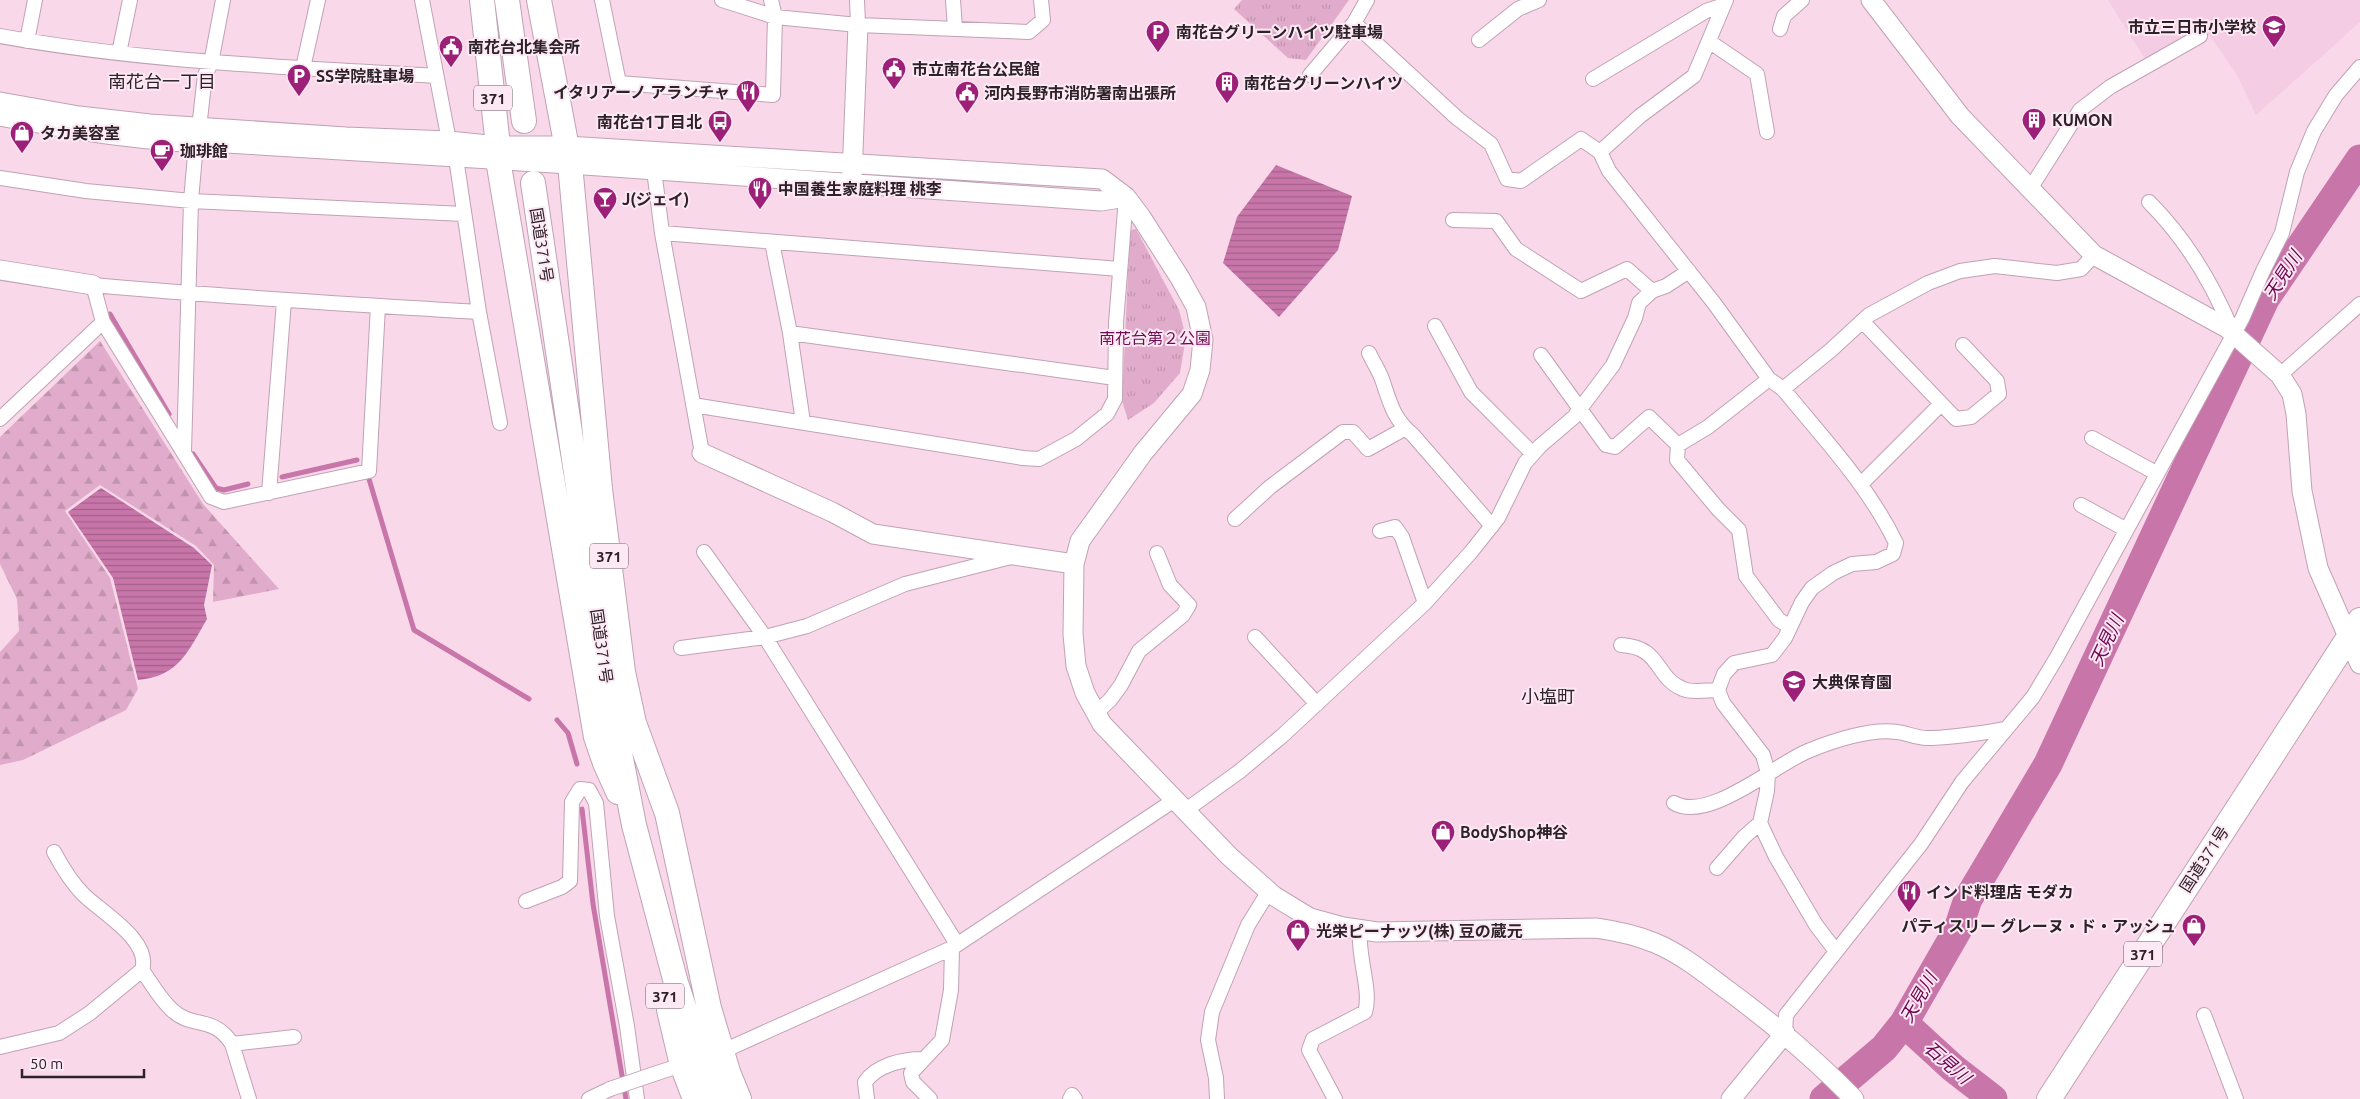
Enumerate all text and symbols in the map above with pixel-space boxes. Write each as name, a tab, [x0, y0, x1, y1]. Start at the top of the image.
school or university icon: 市立三日市小学校	[2261, 14, 2287, 48]
place label: 市立三日市小学校	[2128, 18, 2256, 36]
parking icon: 南花台グリーンハイツ駐車場	[1145, 19, 1171, 53]
place label: 南花台グリーンハイツ駐車場	[1176, 23, 1383, 41]
public building icon: 南花台北集会所	[438, 34, 464, 68]
place label: 南花台北集会所	[468, 38, 580, 56]
public building icon: 市立南花台公民館	[881, 56, 907, 90]
place label: 市立南花台公民館	[912, 60, 1040, 78]
parking icon: SS学院駐車場	[286, 63, 312, 97]
place label: SS学院駐車場	[316, 67, 414, 85]
building icon: 南花台グリーンハイツ	[1214, 70, 1240, 104]
district label: 南花台一丁目	[108, 71, 216, 91]
place label: 南花台グリーンハイツ	[1244, 74, 1403, 92]
restaurant icon: イタリアーノ アランチャ	[735, 79, 761, 113]
public building icon: 河内長野市消防署南出張所	[954, 80, 980, 114]
place label: イタリアーノ アランチャ	[553, 83, 730, 101]
place label: 河内長野市消防署南出張所	[984, 84, 1176, 102]
road number: 371	[474, 86, 512, 110]
building icon: KUMON	[2021, 107, 2047, 141]
bus stop icon: 南花台1丁目北	[707, 109, 733, 143]
place label: KUMON	[2052, 111, 2113, 129]
place label: 南花台1丁目北	[597, 113, 702, 131]
shop icon: タカ美容室	[9, 120, 35, 154]
place label: タカ美容室	[40, 124, 120, 142]
cafe icon: 珈琲館	[149, 138, 175, 172]
place label: 珈琲館	[180, 142, 228, 160]
restaurant icon: 中国養生家庭料理 桃李	[747, 176, 773, 210]
place label: 中国養生家庭料理 桃李	[778, 180, 942, 198]
bar icon: J(ジェイ)	[592, 186, 618, 220]
place label: J(ジェイ)	[622, 190, 689, 209]
street label: 国道371号	[527, 207, 557, 283]
water label: 天見川	[2259, 245, 2306, 303]
park label: 南花台第２公園	[1099, 329, 1211, 347]
road number: 371	[590, 544, 628, 568]
street label: 国道371号	[588, 608, 616, 684]
water label: 天見川	[2086, 609, 2127, 669]
school or university icon: 大典保育園	[1781, 669, 1807, 703]
place label: 大典保育園	[1812, 673, 1892, 691]
district label: 小塩町	[1521, 686, 1575, 706]
shop icon: BodyShop神谷	[1430, 819, 1456, 853]
place label: BodyShop神谷	[1460, 823, 1568, 841]
street label: 国道371号	[2176, 823, 2232, 895]
restaurant icon: インド料理店 モダカ	[1896, 879, 1922, 913]
place label: インド料理店 モダカ	[1926, 883, 2074, 901]
shop icon: パティスリー グレーヌ・ド・アッシュ	[2181, 913, 2207, 947]
place label: パティスリー グレーヌ・ド・アッシュ	[1901, 917, 2176, 935]
shop icon: 光栄ピーナッツ(株) 豆の蔵元	[1285, 918, 1311, 952]
place label: 光栄ピーナッツ(株) 豆の蔵元	[1316, 922, 1523, 941]
road number: 371	[2124, 942, 2162, 966]
water label: 天見川	[1896, 967, 1941, 1025]
road number: 371	[646, 984, 684, 1008]
water label: 石見川	[1921, 1037, 1976, 1089]
scale bar	[22, 1046, 145, 1078]
text: 50 m	[30, 1055, 63, 1072]

